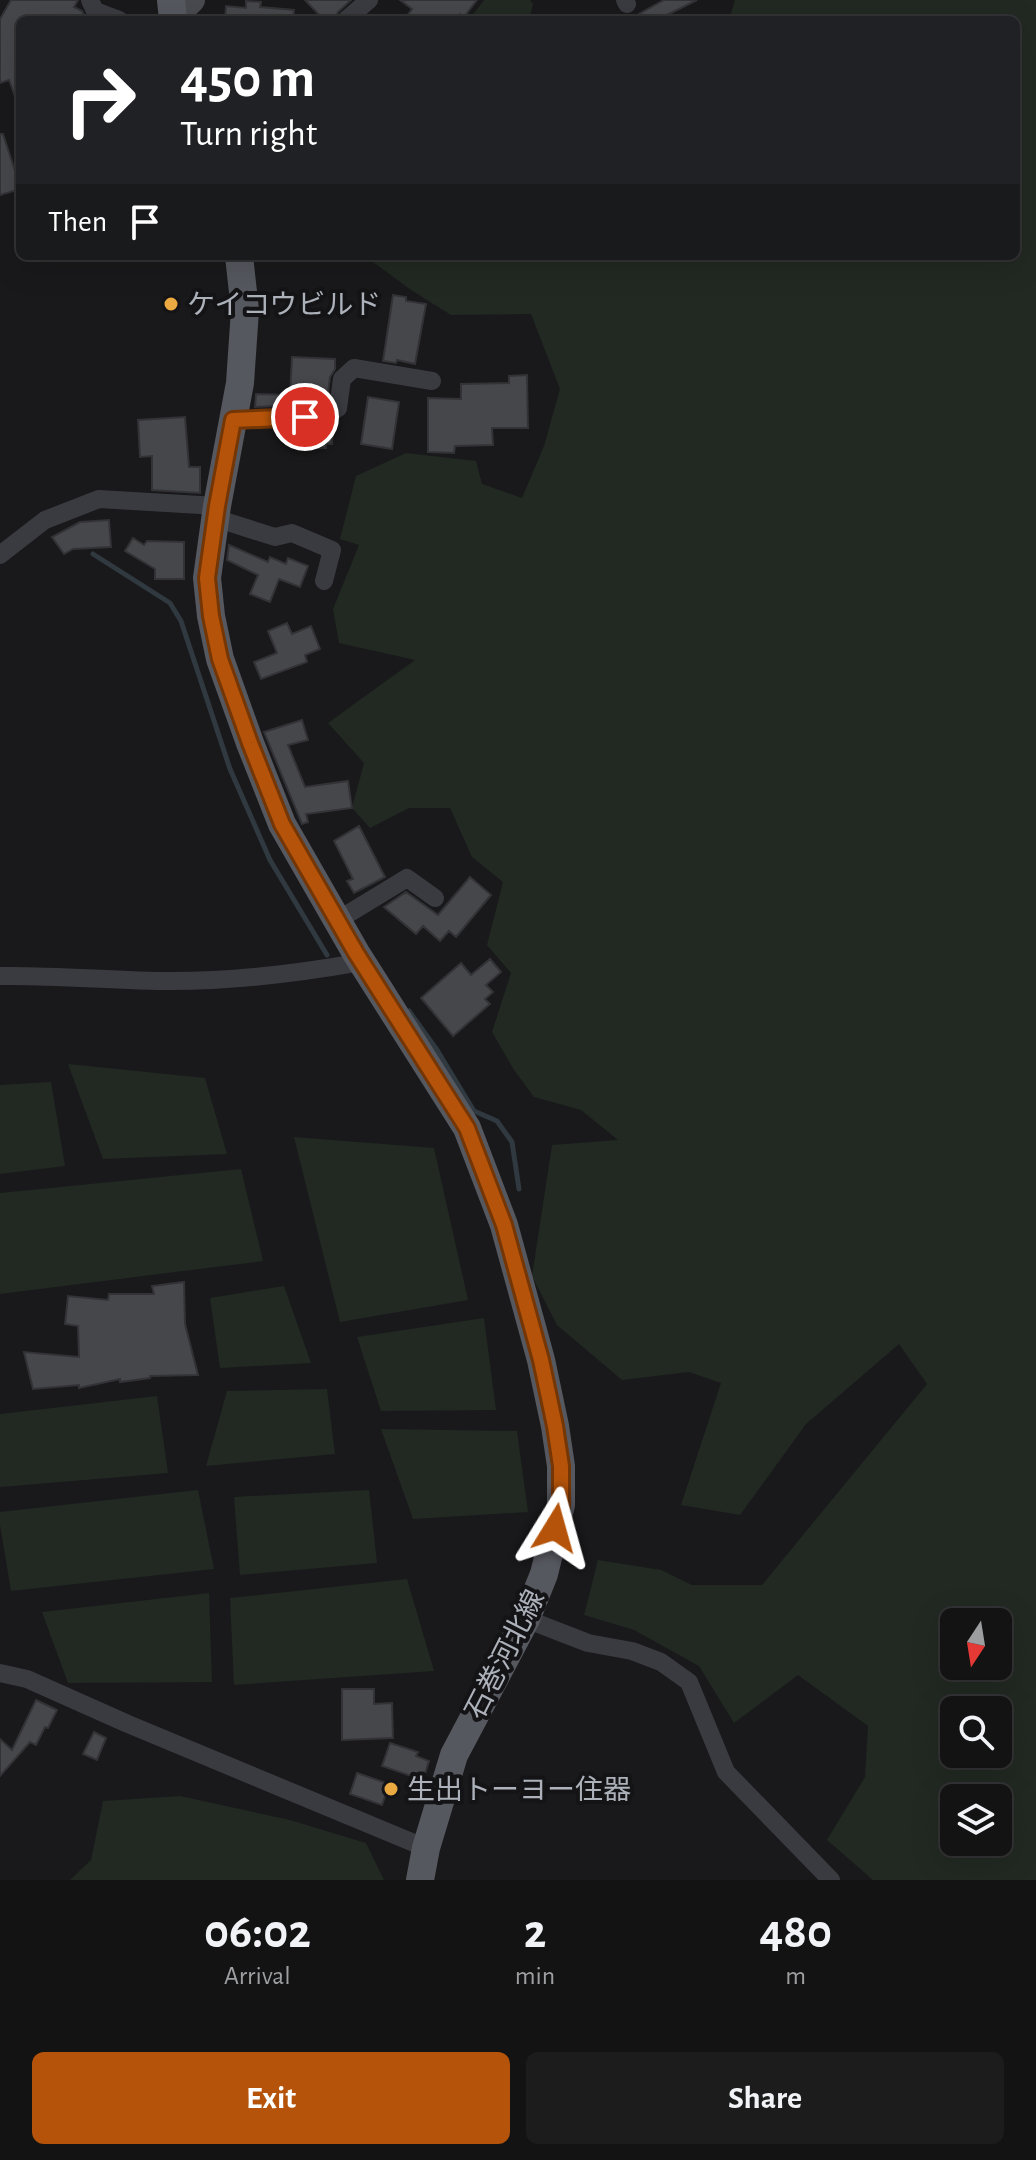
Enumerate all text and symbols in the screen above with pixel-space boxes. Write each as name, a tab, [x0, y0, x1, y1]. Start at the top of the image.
icon: right	[48, 48, 152, 152]
text: 450 m	[180, 51, 315, 107]
text: Turn right	[180, 116, 317, 152]
icon: arrive	[123, 200, 167, 244]
text: Then	[48, 207, 107, 237]
place label: ケイコウビルド	[187, 290, 381, 320]
marker: ケイコウビルド	[162, 295, 180, 313]
pin	[271, 383, 339, 451]
icon: arrive	[283, 395, 327, 439]
position arrow	[513, 1486, 597, 1570]
street label: 石巻河北線	[460, 1585, 550, 1724]
north arrow	[940, 1608, 1012, 1680]
map controls	[940, 1608, 1012, 1856]
button: search	[940, 1696, 1012, 1768]
place label: 生出トーヨー住器	[407, 1775, 631, 1805]
marker: 生出トーヨー住器	[382, 1780, 400, 1798]
button: layers	[940, 1784, 1012, 1856]
text: 06:02	[204, 1909, 311, 1957]
text: 2	[524, 1909, 546, 1957]
text: 480	[759, 1909, 832, 1957]
text: Arrival	[224, 1963, 291, 1989]
text: min	[515, 1963, 555, 1989]
text: m	[785, 1963, 806, 1989]
button: Exit	[32, 2052, 510, 2144]
button: Share	[526, 2052, 1004, 2144]

